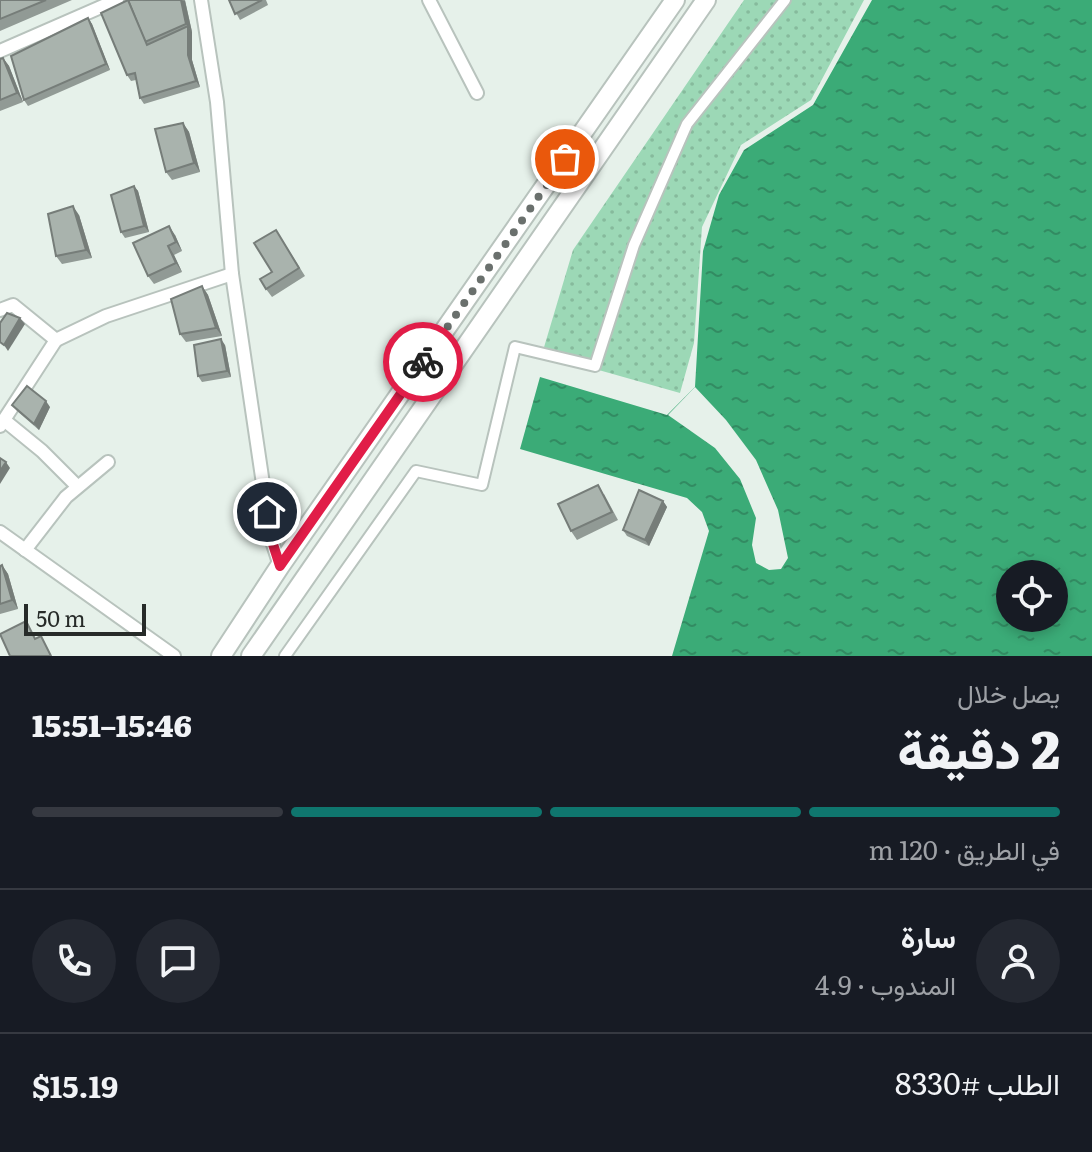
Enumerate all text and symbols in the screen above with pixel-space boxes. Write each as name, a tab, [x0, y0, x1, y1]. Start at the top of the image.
pin	[531, 125, 599, 193]
icon: bag	[543, 137, 587, 181]
courier	[383, 322, 463, 402]
icon: bike	[401, 340, 445, 384]
pin	[233, 478, 301, 546]
icon: home	[245, 490, 289, 534]
map controls	[996, 560, 1068, 632]
button: locate	[996, 560, 1068, 632]
scale bar	[24, 600, 146, 636]
text: 50 m	[36, 601, 86, 634]
text: يصل خلال	[957, 672, 1060, 711]
text: 15:46–15:51	[32, 702, 192, 746]
text: 2 دقيقة	[898, 708, 1060, 785]
text: في الطريق · 120 m	[868, 829, 1060, 868]
text: سارة	[901, 913, 956, 957]
button: phone	[32, 919, 116, 1003]
button: chat	[136, 919, 220, 1003]
button: person	[976, 919, 1060, 1003]
text: المندوب · 4.9	[815, 964, 956, 1003]
text: الطلب #8330	[895, 1060, 1060, 1104]
text: $15.19	[32, 1063, 118, 1107]

